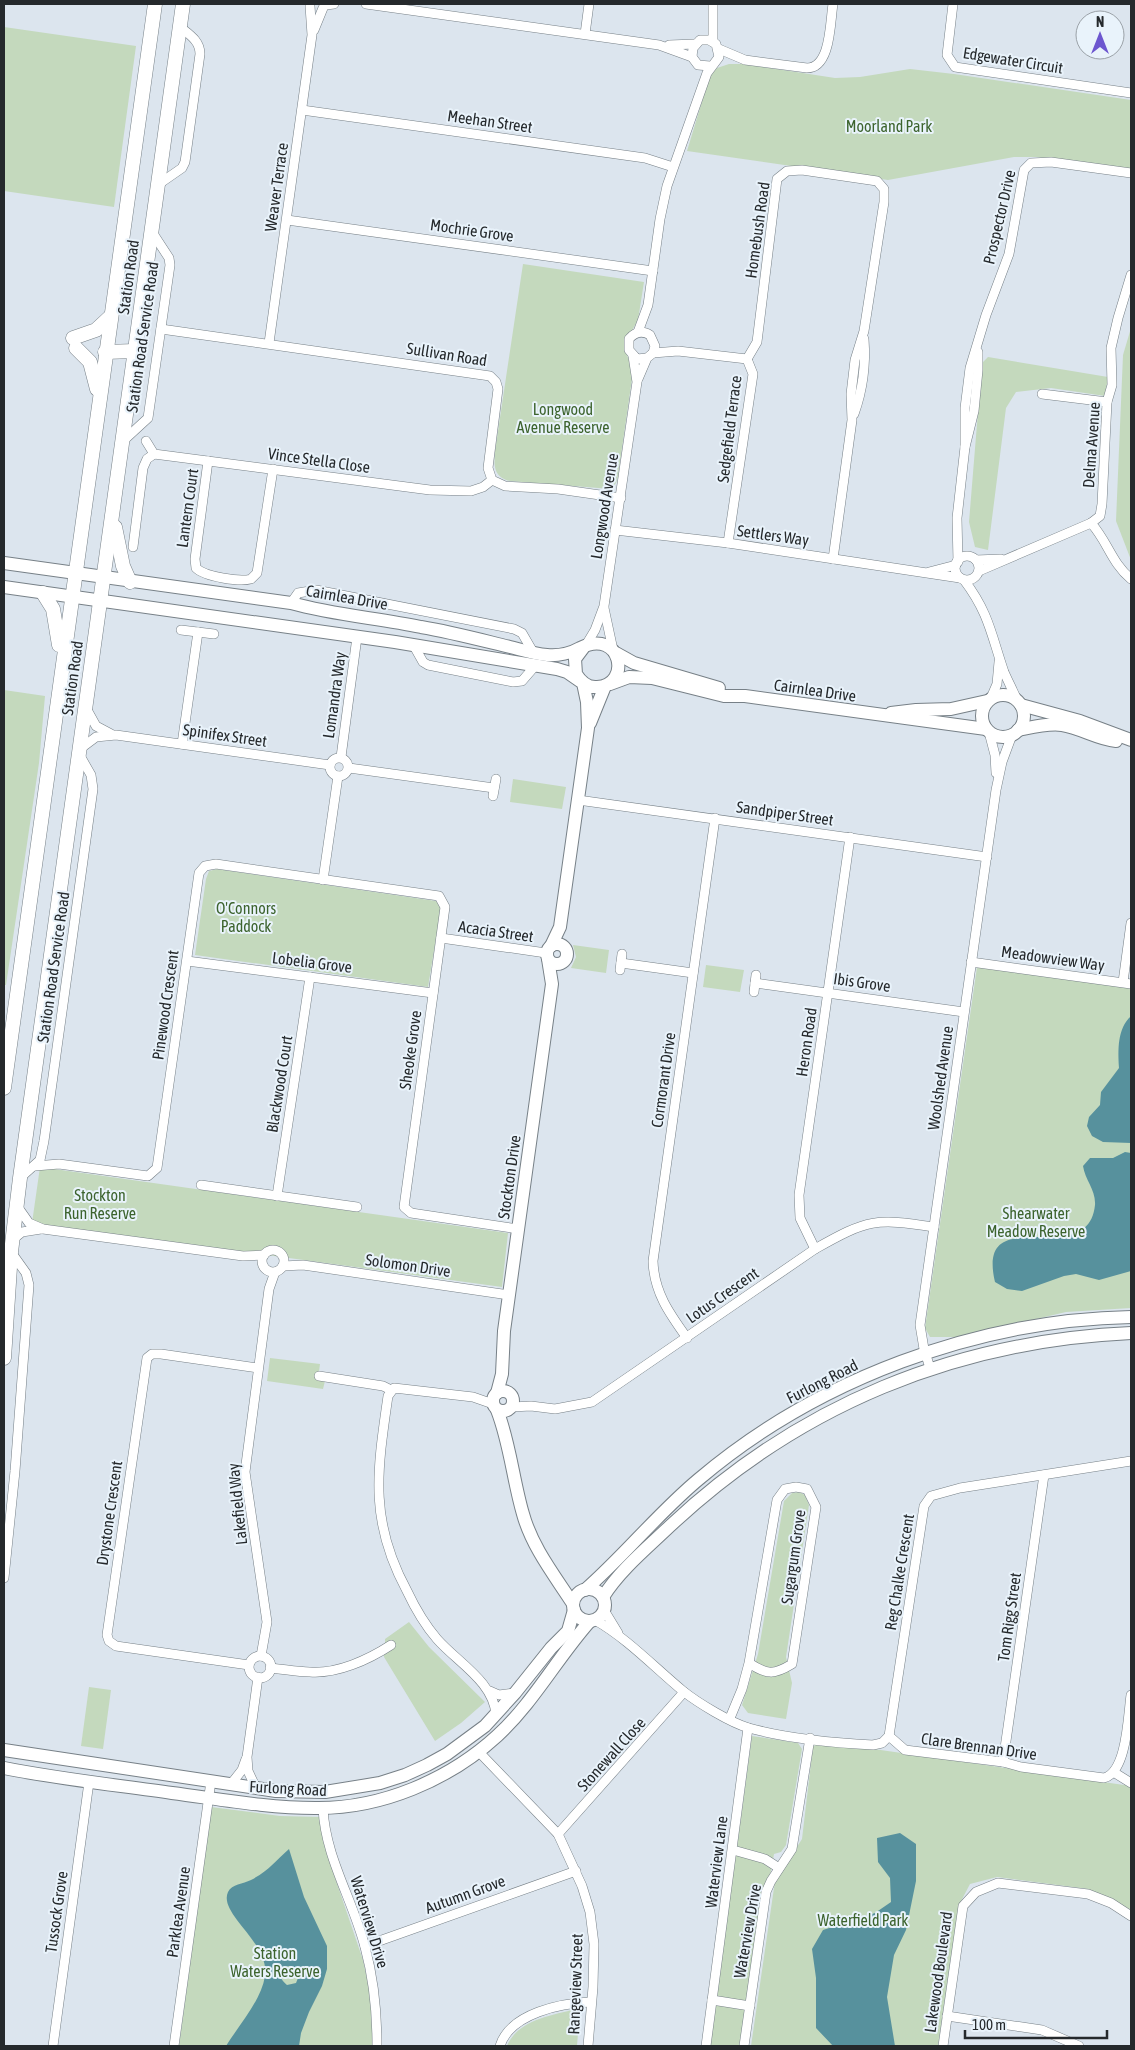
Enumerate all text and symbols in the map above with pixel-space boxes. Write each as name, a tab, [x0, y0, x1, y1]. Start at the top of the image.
north arrow	[1075, 10, 1125, 60]
text: N	[1096, 14, 1104, 30]
street label: Edgewater Circuit	[962, 43, 1065, 78]
street label: Meehan Street	[446, 106, 534, 136]
park label: Moorland Park	[846, 117, 932, 135]
street label: Weaver Terrace	[261, 141, 291, 233]
street label: Prospector Drive	[979, 168, 1020, 266]
street label: Homebush Road	[741, 181, 773, 279]
street label: Mochrie Grove	[429, 215, 515, 245]
street label: Station Road	[114, 239, 142, 315]
street label: Station Road Service Road	[122, 260, 162, 414]
street label: Sullivan Road	[406, 339, 488, 369]
street label: Sedgefield Terrace	[714, 374, 745, 484]
park label: Longwood Avenue Reserve	[516, 400, 610, 436]
street label: Delma Avenue	[1079, 402, 1103, 488]
street label: Vince Stella Close	[267, 444, 371, 476]
street label: Longwood Avenue	[587, 452, 622, 560]
street label: Lantern Court	[173, 467, 201, 549]
street label: Settlers Way	[736, 521, 810, 550]
street label: Cairnlea Drive	[305, 581, 389, 613]
street label: Station Road	[58, 640, 86, 716]
street label: Lomandra Way	[319, 650, 350, 740]
street label: Cairnlea Drive	[773, 675, 857, 705]
street label: Spinifex Street	[182, 720, 269, 751]
street label: Sandpiper Street	[735, 797, 835, 830]
street label: Station Road Service Road	[33, 890, 73, 1044]
park label: O'Connors Paddock	[216, 899, 276, 935]
street label: Acacia Street	[457, 917, 535, 945]
street label: Meadowview Way	[1000, 942, 1106, 975]
street label: Lobelia Grove	[271, 948, 353, 976]
street label: Pinewood Crescent	[148, 949, 182, 1061]
street label: Ibis Grove	[832, 969, 892, 995]
street label: Heron Road	[792, 1006, 820, 1078]
street label: Sheoke Grove	[396, 1009, 424, 1091]
street label: Woolshed Avenue	[924, 1025, 956, 1131]
street label: Cormorant Drive	[647, 1031, 679, 1129]
street label: Blackwood Court	[262, 1034, 296, 1134]
street label: Stockton Drive	[494, 1134, 524, 1220]
park label: Stockton Run Reserve	[64, 1186, 136, 1222]
park label: Shearwater Meadow Reserve	[987, 1204, 1085, 1240]
street label: Solomon Drive	[364, 1250, 452, 1280]
street label: Lotus Crescent	[682, 1263, 762, 1327]
street label: Furlong Road	[783, 1355, 861, 1408]
street label: Drystone Crescent	[93, 1459, 126, 1567]
street label: Lakefield Way	[224, 1462, 251, 1546]
street label: Sugargum Grove	[777, 1509, 810, 1606]
street label: Reg Chalke Crescent	[881, 1512, 918, 1632]
street label: Tom Rigg Street	[994, 1571, 1025, 1663]
street label: Stonewall Close	[573, 1714, 649, 1794]
street label: Clare Brennan Drive	[920, 1729, 1038, 1763]
street label: Furlong Road	[249, 1777, 327, 1800]
street label: Waterview Lane	[701, 1815, 731, 1909]
street label: Parklea Avenue	[163, 1865, 193, 1959]
street label: Tussock Grove	[41, 1870, 71, 1954]
street label: Autumn Grove	[423, 1871, 507, 1917]
street label: Waterview Drive	[347, 1874, 393, 1970]
street label: Waterview Drive	[730, 1883, 764, 1979]
street label: Lakewood Boulevard	[921, 1910, 955, 2034]
park label: Waterfield Park	[818, 1911, 908, 1929]
street label: Rangeview Street	[564, 1933, 587, 2035]
park label: Station Waters Reserve	[230, 1944, 320, 1980]
scale bar	[965, 2008, 1108, 2040]
text: 100 m	[972, 2016, 1006, 2033]

